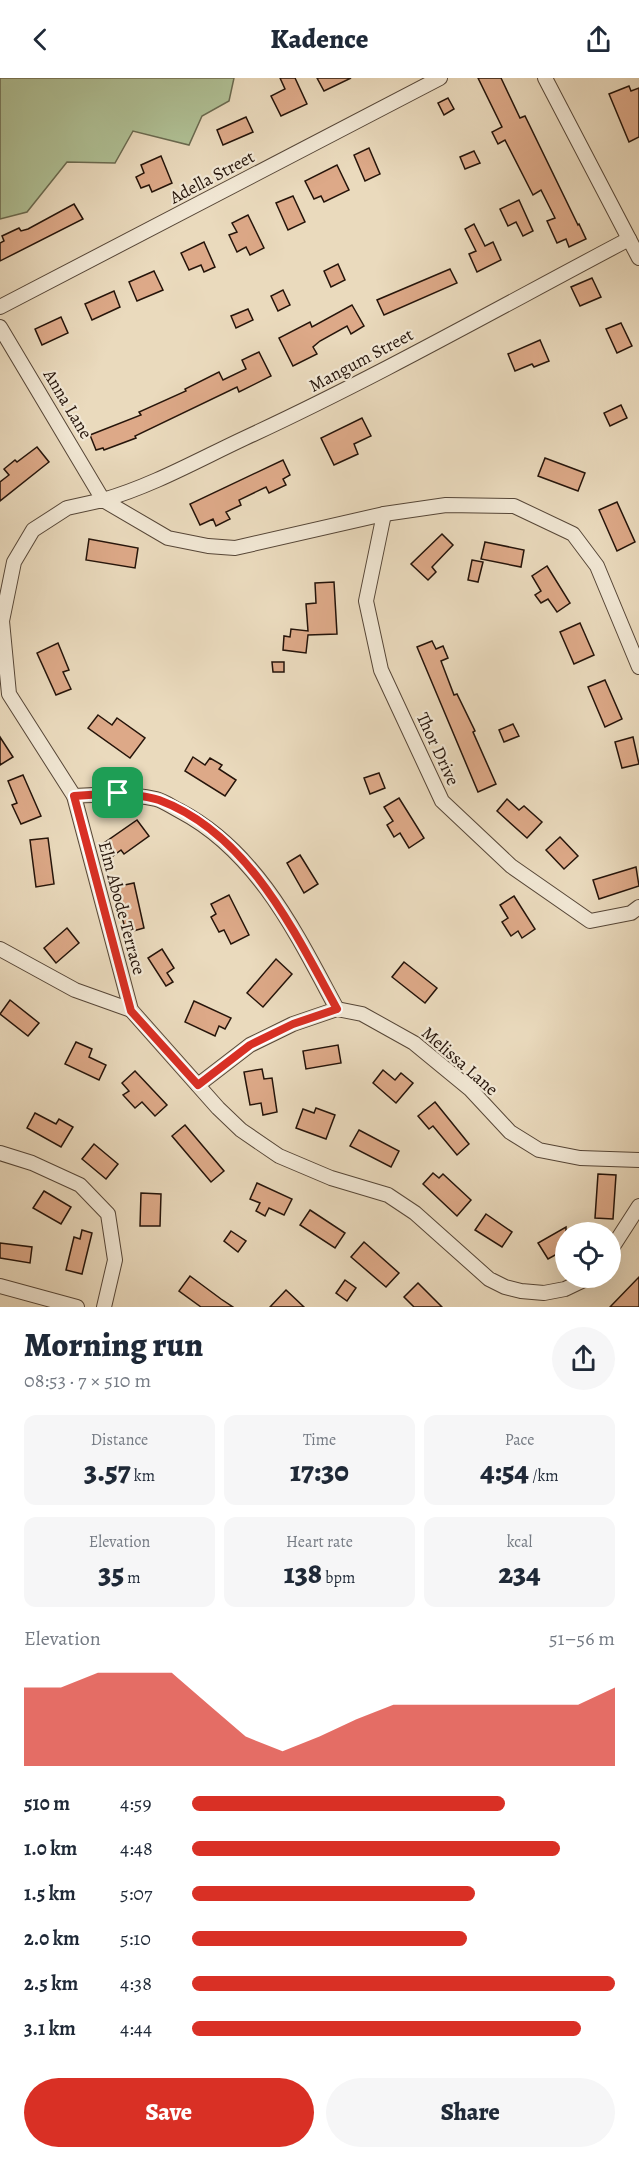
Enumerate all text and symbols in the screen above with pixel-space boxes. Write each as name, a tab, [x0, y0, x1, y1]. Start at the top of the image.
text: Kadence	[271, 21, 368, 57]
icon: back	[24, 23, 57, 56]
icon: share	[582, 23, 615, 56]
street label: Adella Street	[164, 145, 259, 210]
street label: Mangum Street	[305, 322, 417, 398]
street label: Anna Lane	[37, 364, 98, 443]
street label: Thor Drive	[411, 709, 465, 789]
pin	[92, 767, 143, 818]
icon: arrive	[101, 776, 134, 809]
street label: Elm Abode Terrace	[93, 839, 151, 977]
street label: Melissa Lane	[417, 1021, 503, 1101]
map controls	[555, 1222, 621, 1288]
button: locate	[555, 1222, 621, 1288]
text: Morning run	[24, 1322, 203, 1367]
button: share	[552, 1327, 615, 1390]
text: 08:53 · 7 × 510 m	[24, 1367, 151, 1394]
text: Distance	[91, 1429, 148, 1451]
text: Time	[303, 1429, 336, 1451]
text: Pace	[505, 1429, 534, 1451]
text: 3.57	[84, 1451, 131, 1491]
text: 17:30	[290, 1451, 349, 1491]
text: 4:54	[480, 1451, 529, 1491]
text: km	[131, 1465, 155, 1487]
text: /km	[529, 1465, 559, 1487]
text: Elevation	[89, 1531, 150, 1553]
text: Heart rate	[286, 1531, 353, 1553]
text: kcal	[507, 1531, 532, 1553]
text: 35	[98, 1553, 124, 1593]
text: 138	[284, 1553, 322, 1593]
text: 234	[498, 1553, 541, 1593]
text: m	[124, 1567, 141, 1589]
text: bpm	[322, 1567, 355, 1589]
text: Elevation	[24, 1625, 101, 1652]
text: 51–56 m	[549, 1625, 615, 1652]
text: 510 m	[24, 1790, 70, 1817]
text: 4:59	[120, 1790, 152, 1817]
text: 1.0 km	[24, 1835, 77, 1862]
text: 4:48	[120, 1835, 153, 1862]
text: 1.5 km	[24, 1880, 76, 1907]
text: 5:07	[120, 1880, 152, 1907]
text: 2.0 km	[24, 1925, 80, 1952]
text: 5:10	[120, 1925, 151, 1952]
text: 2.5 km	[24, 1970, 78, 1997]
text: 4:38	[120, 1970, 152, 1997]
text: 3.1 km	[24, 2015, 76, 2042]
text: 4:44	[120, 2015, 152, 2042]
button: Save	[24, 2078, 314, 2147]
button: Share	[326, 2078, 615, 2147]

